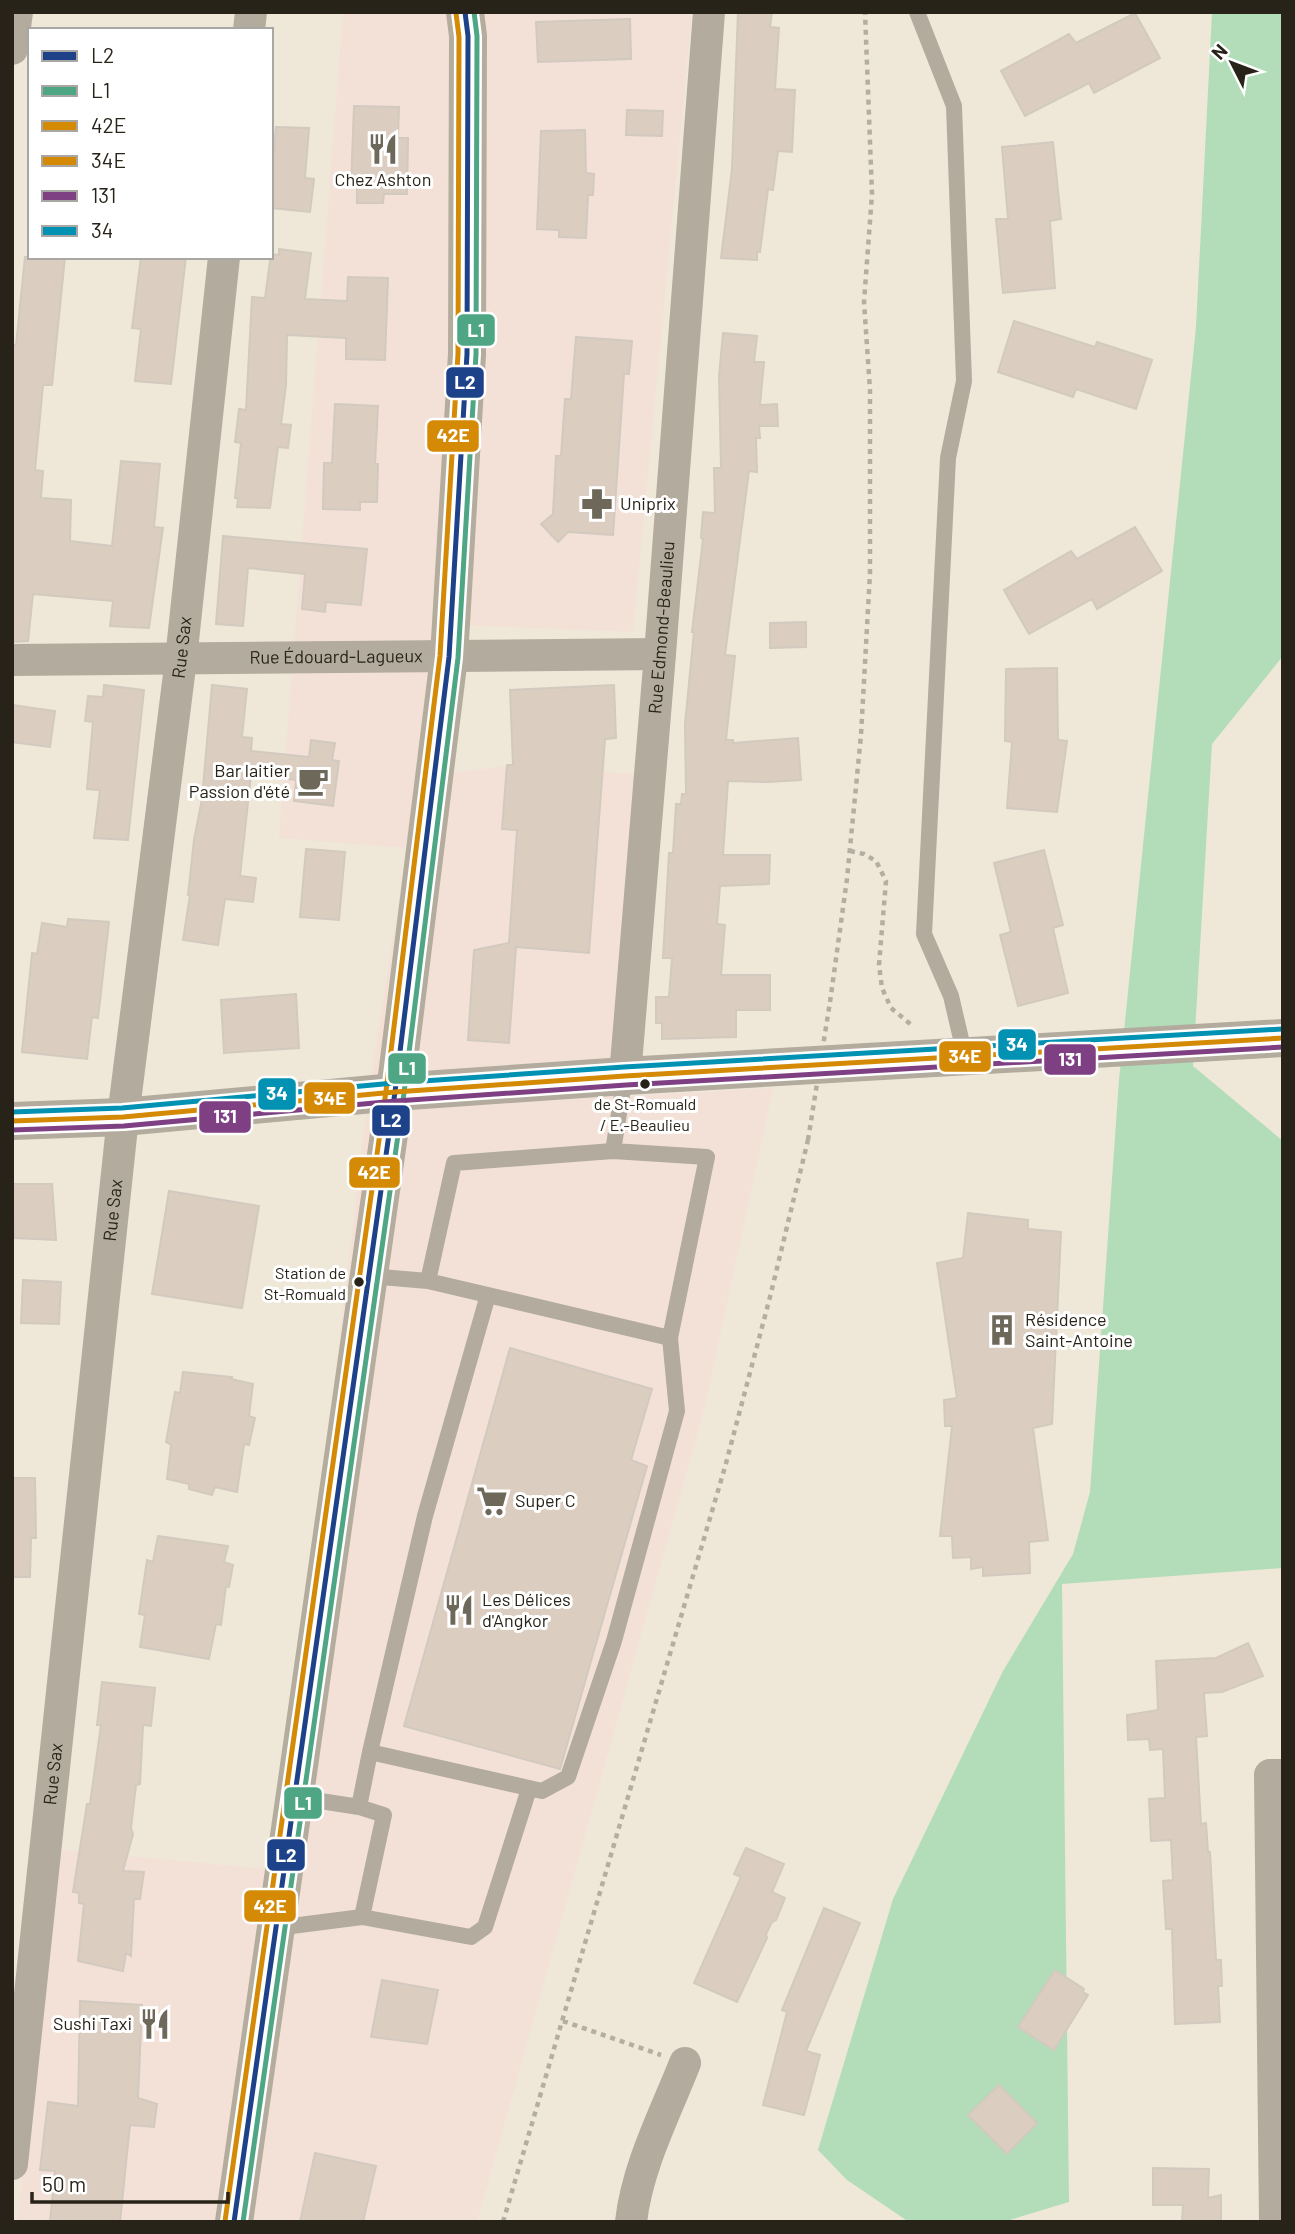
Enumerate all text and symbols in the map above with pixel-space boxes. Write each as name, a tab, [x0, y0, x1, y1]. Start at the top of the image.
legend	[28, 28, 273, 259]
north arrow	[1197, 28, 1267, 98]
text: N	[1206, 39, 1232, 64]
text: L2	[91, 42, 114, 67]
text: L1	[91, 77, 110, 102]
text: 42E	[91, 112, 127, 137]
restaurant icon: Chez Ashton	[366, 132, 400, 166]
text: 34E	[91, 147, 126, 172]
place label: Chez Ashton	[335, 168, 431, 190]
text: 131	[91, 182, 116, 207]
text: 34	[91, 217, 113, 242]
line badge: L1	[456, 313, 496, 347]
text: L1	[467, 318, 485, 341]
line badge: L2	[445, 366, 485, 399]
text: L2	[454, 370, 476, 393]
line badge: 42E	[426, 419, 480, 453]
text: 42E	[436, 423, 470, 446]
pharmacy icon: Uniprix	[580, 487, 614, 521]
place label: Uniprix	[620, 492, 676, 514]
street label: Rue Edmond-Beaulieu	[643, 540, 679, 715]
street label: Rue Sax	[167, 615, 196, 680]
street label: Rue Édouard-Lagueux	[249, 644, 423, 668]
place label: Bar laitier Passion d'été	[189, 759, 290, 802]
cafe icon: Bar laitier Passion d'été	[296, 764, 330, 798]
line badge: 34	[997, 1028, 1037, 1061]
text: 34	[1006, 1032, 1028, 1055]
line badge: 34E	[938, 1040, 992, 1073]
line badge: 131	[1043, 1043, 1097, 1076]
text: 34E	[949, 1044, 981, 1067]
text: 131	[1058, 1047, 1082, 1070]
line badge: L1	[387, 1052, 427, 1085]
text: L1	[398, 1056, 416, 1079]
line badge: 34	[257, 1077, 297, 1111]
marker: de St-Romuald / E.-Beaulieu	[638, 1077, 652, 1091]
text: 34	[266, 1081, 288, 1104]
line badge: 34E	[303, 1081, 356, 1115]
text: 34E	[314, 1086, 346, 1109]
place label: de St-Romuald / E.-Beaulieu	[594, 1094, 696, 1134]
line badge: 131	[198, 1100, 252, 1134]
text: 131	[213, 1104, 237, 1127]
line badge: L2	[371, 1104, 411, 1137]
text: L2	[380, 1108, 402, 1131]
line badge: 42E	[348, 1156, 401, 1189]
text: 42E	[357, 1160, 391, 1183]
street label: Rue Sax	[98, 1178, 126, 1242]
place label: Station de St-Romuald	[264, 1263, 346, 1303]
marker: Station de St-Romuald	[352, 1275, 366, 1289]
place label: Résidence Saint-Antoine	[1025, 1308, 1133, 1351]
building icon: Résidence Saint-Antoine	[985, 1313, 1019, 1347]
supermarket icon: Super C	[475, 1484, 509, 1518]
place label: Super C	[515, 1489, 576, 1511]
place label: Les Délices d'Angkor	[482, 1588, 571, 1631]
restaurant icon: Les Délices d'Angkor	[442, 1593, 476, 1627]
street label: Rue Sax	[38, 1742, 67, 1806]
line badge: L1	[283, 1786, 323, 1820]
text: L1	[294, 1791, 312, 1814]
line badge: L2	[266, 1838, 306, 1872]
text: L2	[275, 1843, 297, 1866]
line badge: 42E	[243, 1889, 297, 1923]
text: 42E	[253, 1894, 287, 1917]
restaurant icon: Sushi Taxi	[138, 2007, 172, 2041]
place label: Sushi Taxi	[53, 2012, 132, 2034]
scale bar	[32, 2160, 228, 2204]
text: 50 m	[42, 2171, 86, 2196]

